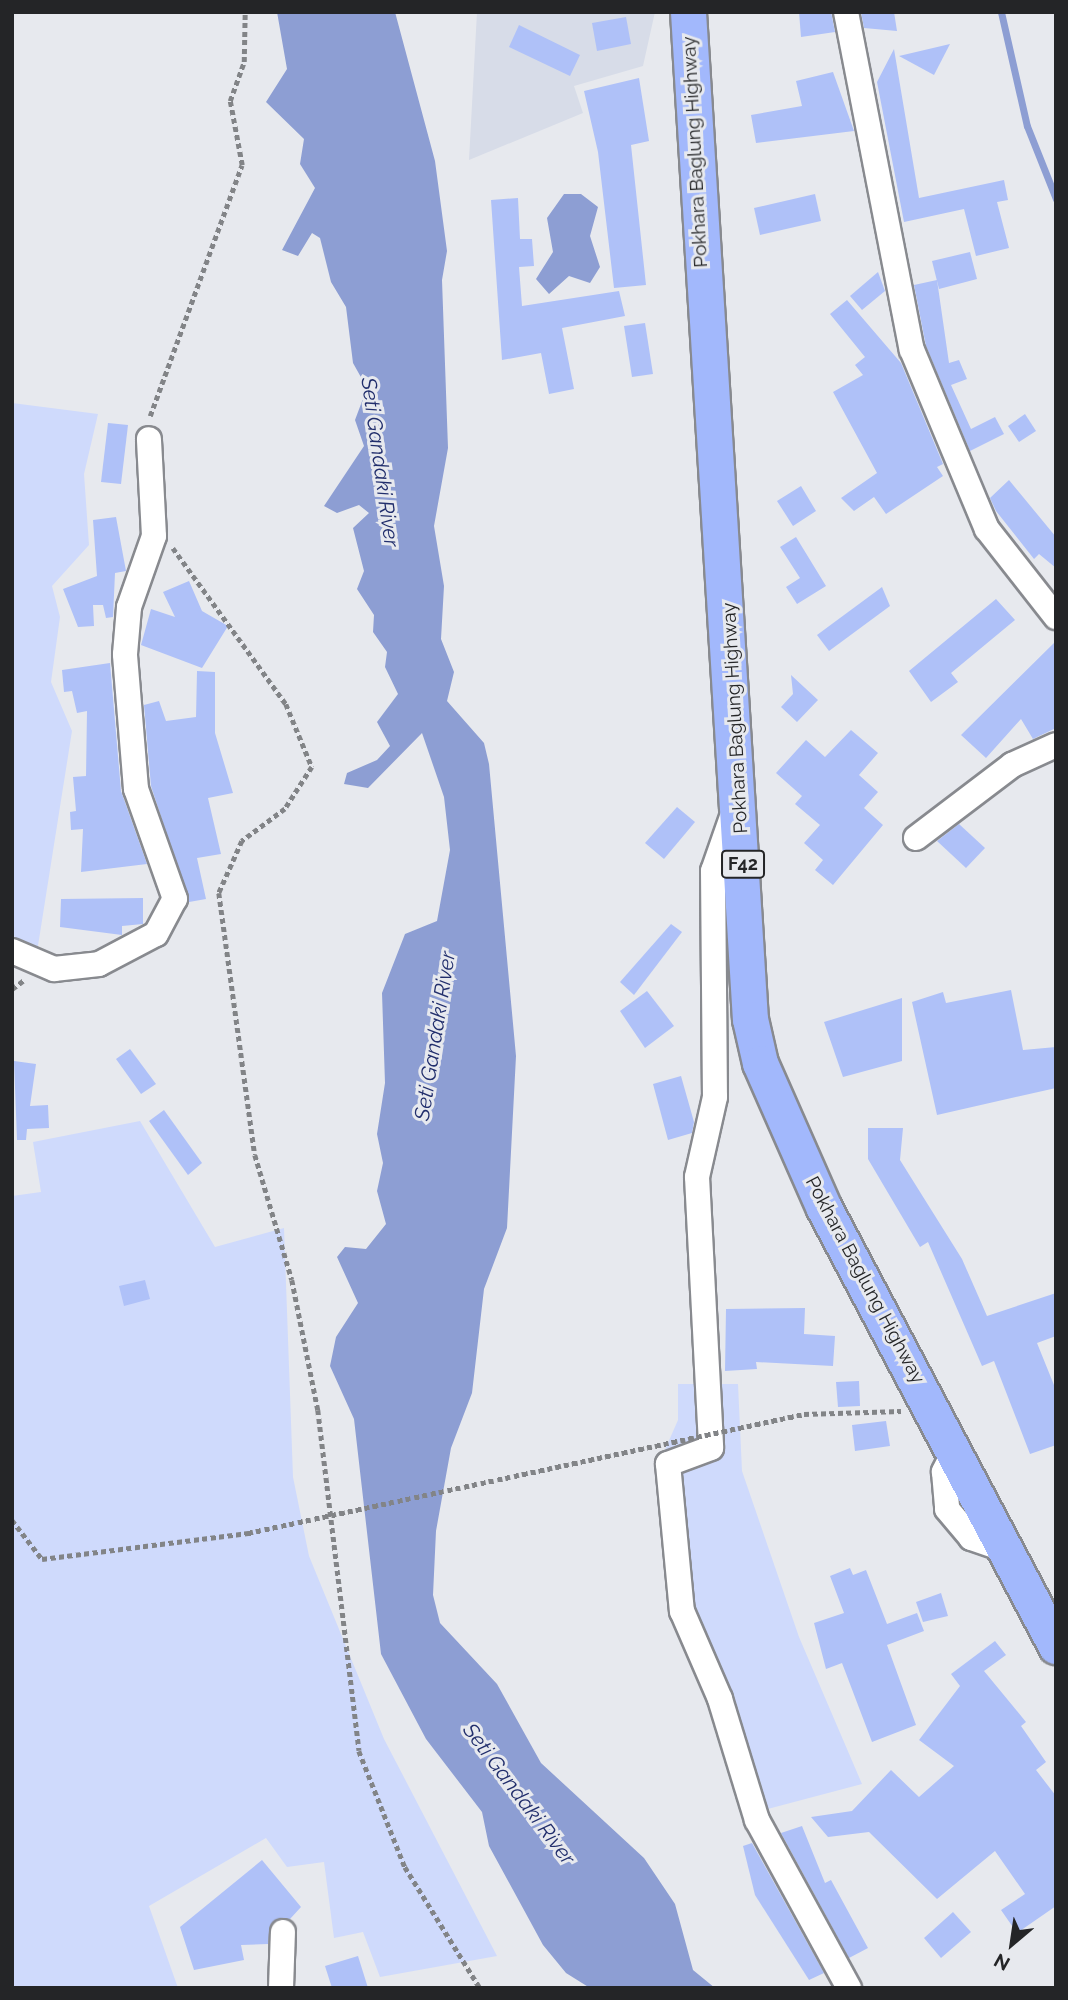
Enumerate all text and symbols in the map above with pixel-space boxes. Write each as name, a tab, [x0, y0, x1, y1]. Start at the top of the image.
street label: Pokhara Baglung Highway	[678, 36, 712, 268]
water label: Seti Gandaki River	[356, 376, 404, 548]
street label: Pokhara Baglung Highway	[718, 602, 752, 834]
road number: F42	[720, 850, 766, 878]
water label: Seti Gandaki River	[409, 950, 461, 1122]
street label: Pokhara Baglung Highway	[801, 1172, 929, 1388]
water label: Seti Gandaki River	[458, 1718, 580, 1870]
north arrow	[977, 1909, 1047, 1979]
text: N	[990, 1949, 1013, 1976]

